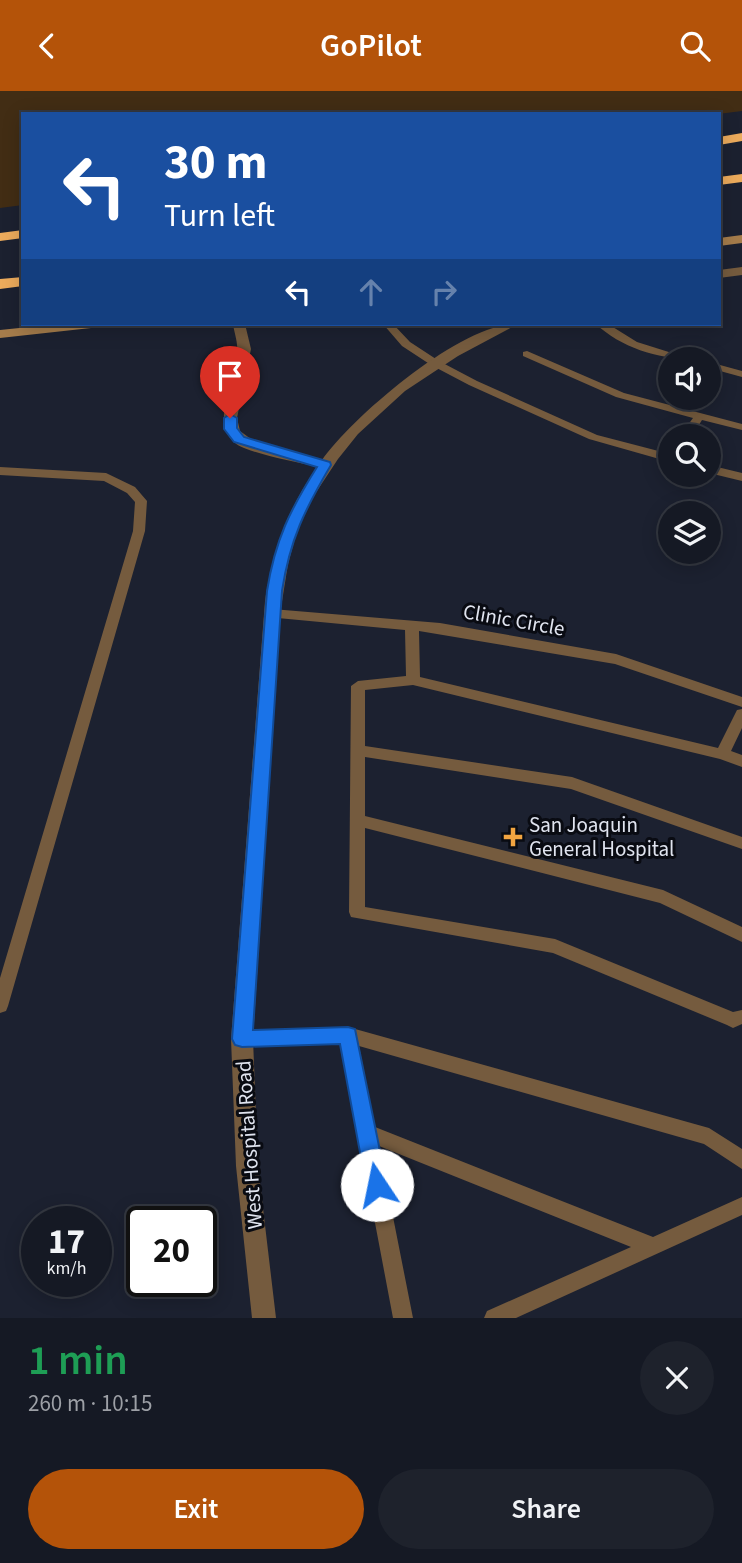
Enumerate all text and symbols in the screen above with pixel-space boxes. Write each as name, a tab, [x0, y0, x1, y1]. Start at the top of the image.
text: GoPilot	[320, 23, 422, 69]
icon: back	[28, 27, 66, 65]
icon: search	[676, 27, 714, 65]
text: 30 m	[164, 128, 268, 198]
icon: left	[49, 140, 140, 231]
text: Turn left	[164, 193, 275, 239]
icon: left	[279, 273, 317, 311]
icon: ahead	[352, 273, 390, 311]
icon: right	[425, 273, 463, 311]
pin	[200, 346, 260, 418]
map controls	[658, 347, 721, 564]
button: sound	[658, 347, 721, 410]
icon: arrive	[211, 357, 249, 395]
button: search	[658, 424, 721, 487]
button: layers	[658, 501, 721, 564]
street label: Clinic Circle	[461, 596, 567, 644]
place label: San Joaquin General Hospital	[529, 810, 674, 864]
marker: San Joaquin General Hospital	[503, 827, 523, 847]
street label: West Hospital Road	[228, 1060, 270, 1230]
position arrow	[340, 1148, 414, 1222]
speed limit sign: 20	[126, 1206, 217, 1297]
text: 17	[48, 1217, 85, 1267]
text: km/h	[47, 1256, 86, 1281]
text: 1 min	[28, 1331, 128, 1391]
button: close	[640, 1341, 714, 1415]
text: 260 m · 10:15	[28, 1387, 152, 1420]
button: Exit	[28, 1469, 364, 1549]
button: Share	[378, 1469, 714, 1549]

